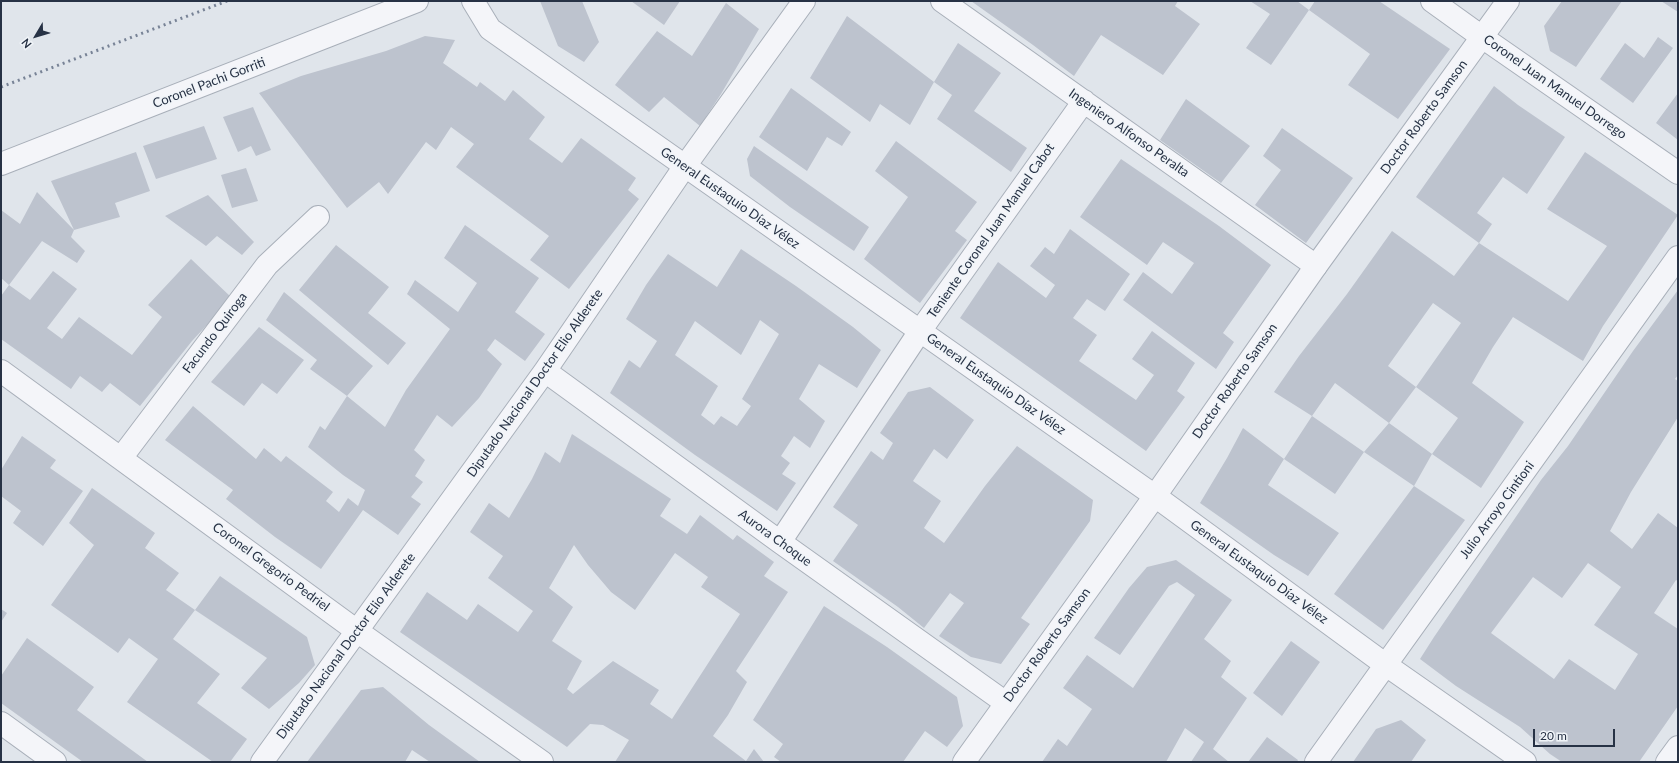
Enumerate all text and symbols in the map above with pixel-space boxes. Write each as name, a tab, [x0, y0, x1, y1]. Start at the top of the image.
north arrow	[16, 16, 56, 56]
street label: Coronel Juan Manuel Dorrego	[1480, 32, 1630, 142]
text: N	[18, 36, 34, 51]
street label: Coronel Pachi Gorriti	[150, 54, 268, 112]
street label: Doctor Roberto Samson	[1377, 57, 1471, 177]
street label: Ingeniero Alfonso Peralta	[1066, 85, 1192, 181]
street label: Teniente Coronel Juan Manuel Cabot	[924, 140, 1058, 322]
street label: General Eustaquio Díaz Vélez	[657, 144, 803, 252]
street label: Diputado Nacional Doctor Elio Alderete	[464, 286, 606, 480]
street label: Facundo Quiroga	[179, 289, 251, 377]
street label: Doctor Roberto Samson	[1189, 320, 1281, 442]
street label: General Eustaquio Díaz Vélez	[923, 330, 1069, 438]
street label: Julio Arroyo Cintioni	[1456, 458, 1538, 562]
street label: Aurora Choque	[735, 506, 815, 570]
street label: General Eustaquio Díaz Vélez	[1187, 517, 1331, 627]
street label: Coronel Gregorio Pedriel	[209, 519, 333, 615]
street label: Diputado Nacional Doctor Elio Alderete	[273, 550, 419, 742]
street label: Doctor Roberto Samson	[1000, 585, 1094, 705]
scale bar	[1535, 721, 1617, 747]
text: 20 m	[1540, 728, 1567, 743]

